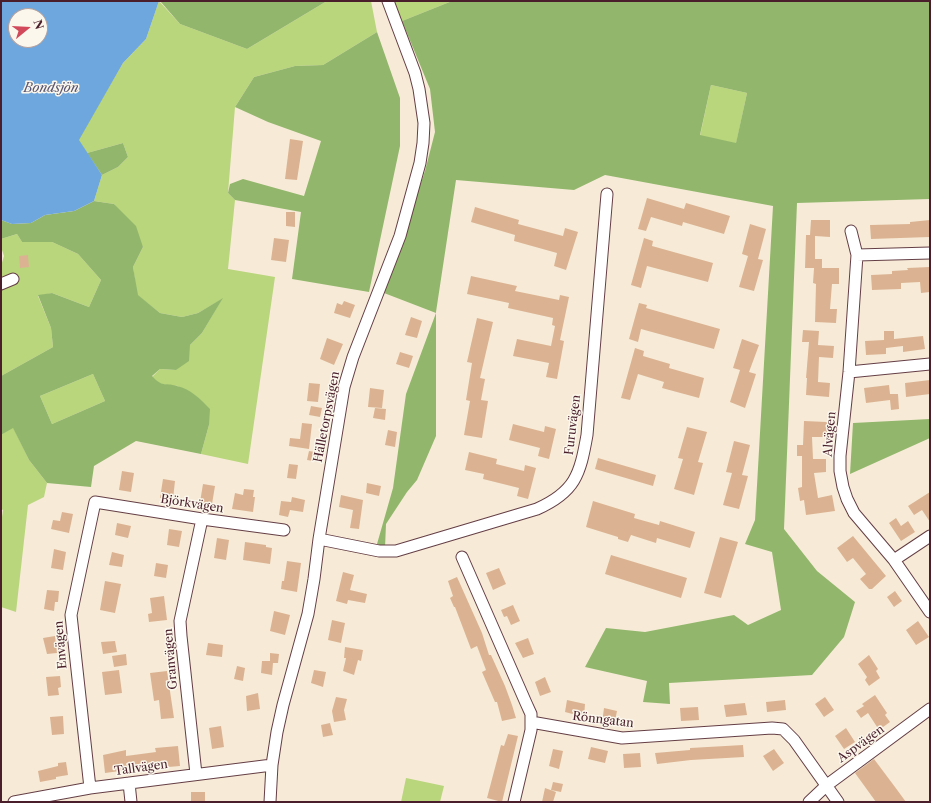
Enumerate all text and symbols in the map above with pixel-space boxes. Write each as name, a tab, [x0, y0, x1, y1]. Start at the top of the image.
north arrow	[8, 8, 48, 48]
text: N	[30, 18, 47, 31]
water label: Bondsjön	[23, 80, 79, 96]
street label: Hälletorpsvägen	[311, 370, 343, 464]
street label: Furuvägen	[562, 394, 584, 456]
street label: Alvägen	[821, 411, 839, 457]
street label: Björkvägen	[159, 492, 225, 516]
street label: Envägen	[52, 620, 70, 670]
street label: Granvägen	[161, 628, 181, 690]
street label: Rönngatan	[571, 709, 635, 731]
street label: Aspvägen	[835, 722, 887, 766]
street label: Tallvägen	[113, 757, 169, 779]

